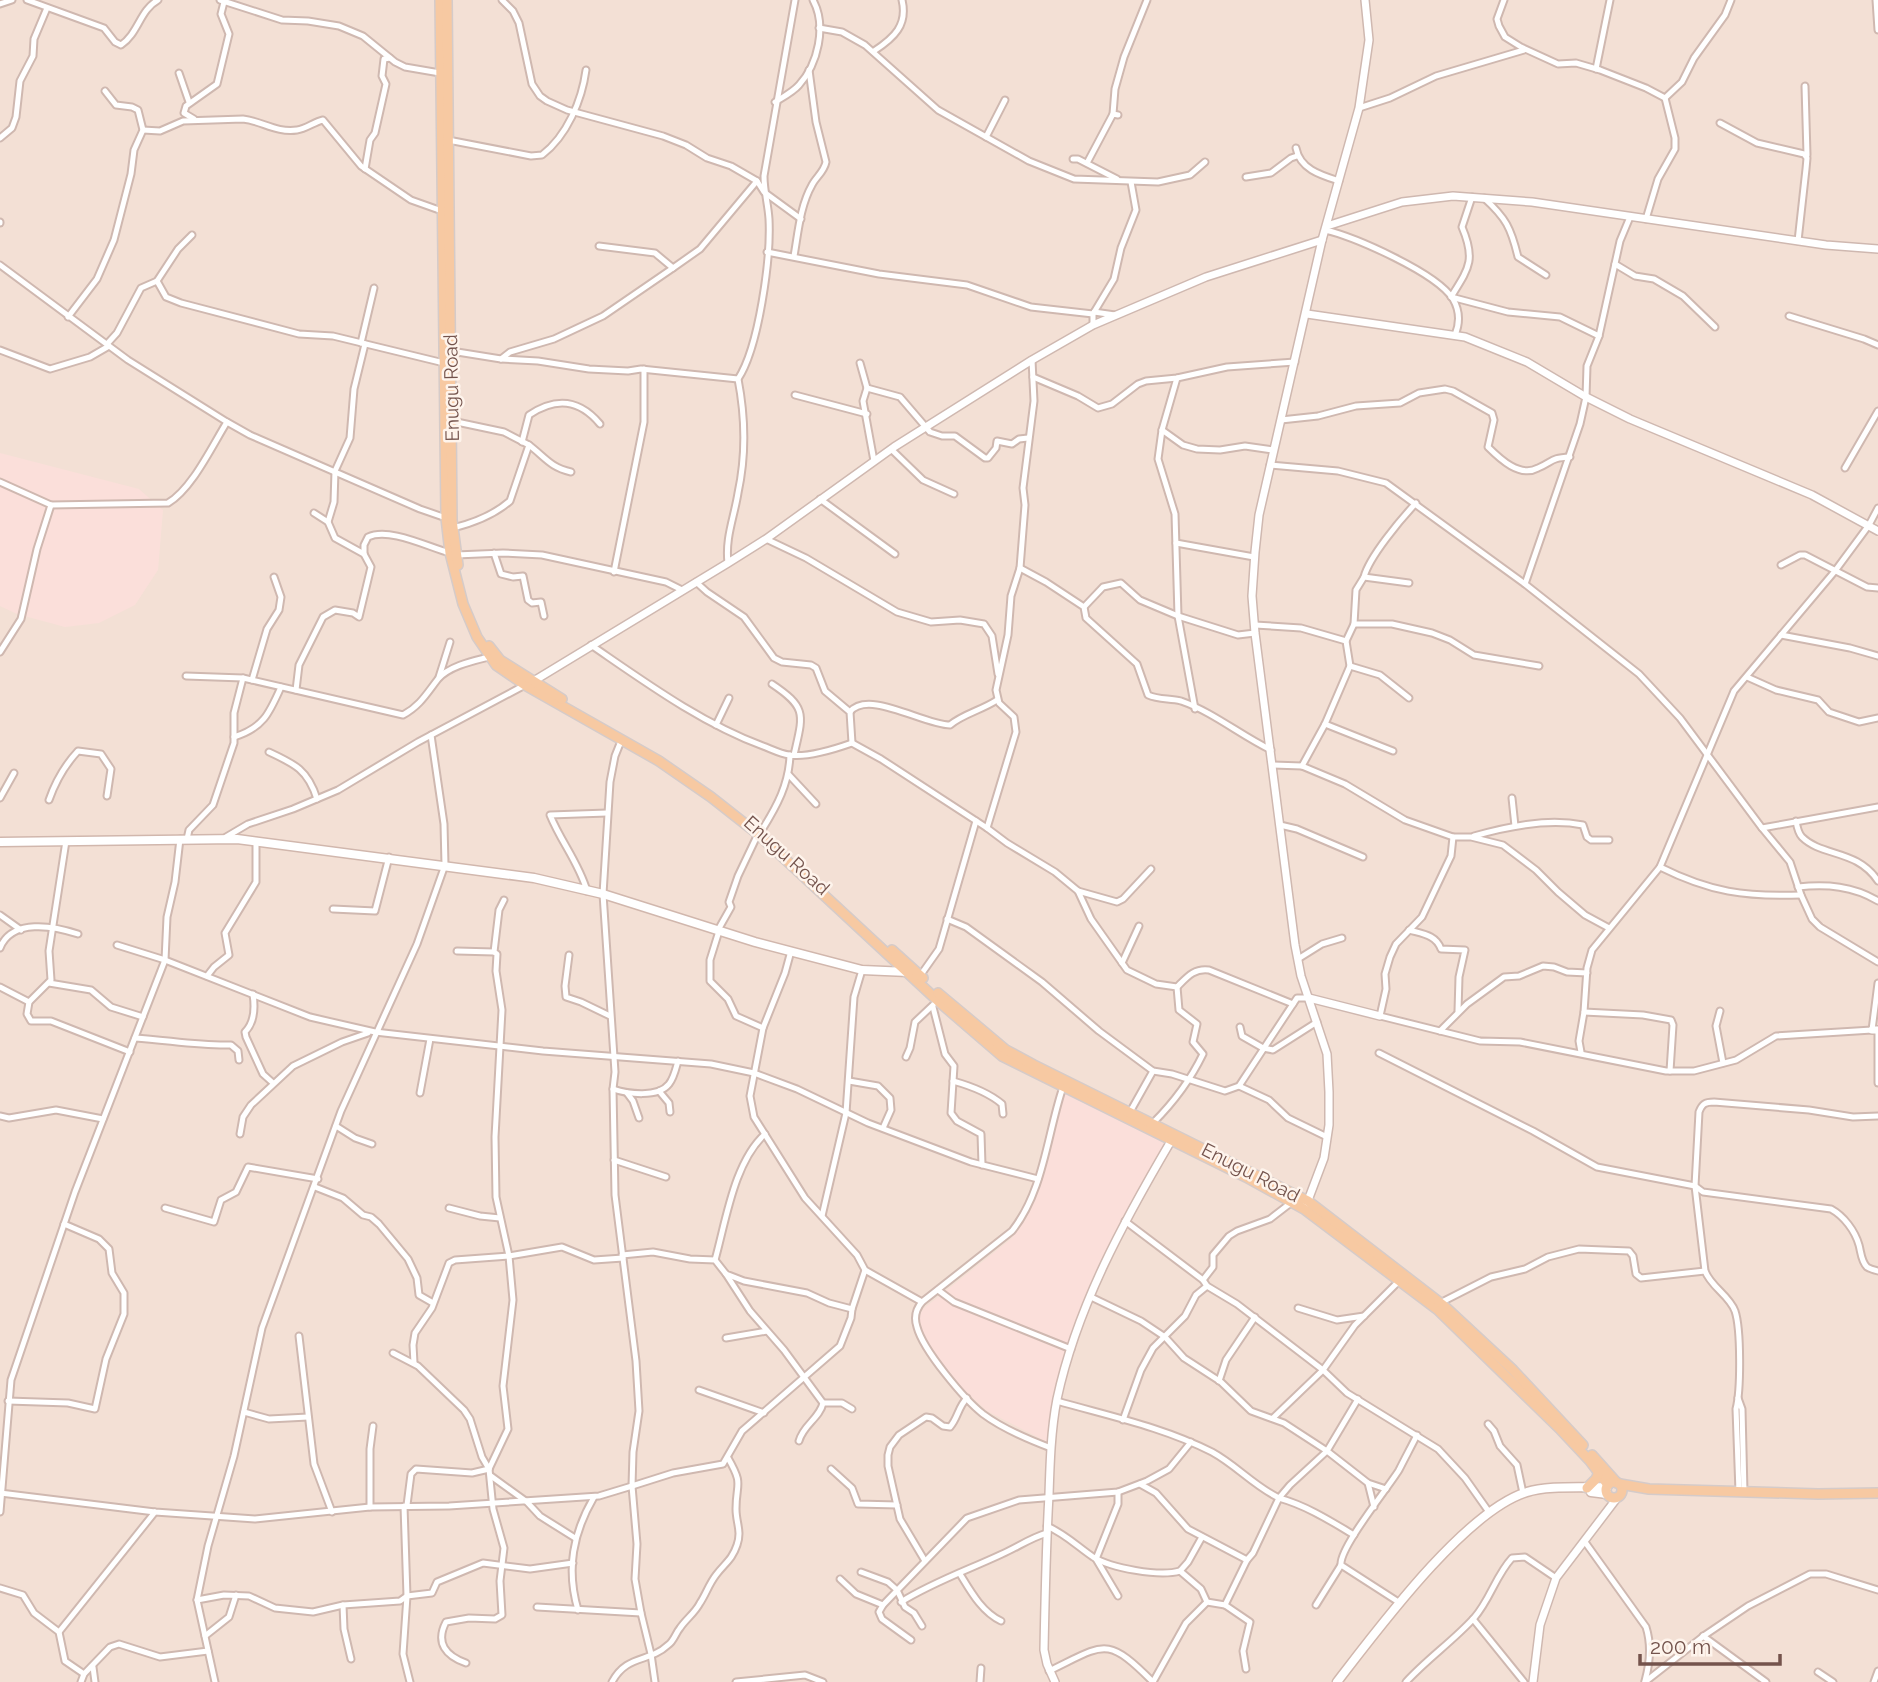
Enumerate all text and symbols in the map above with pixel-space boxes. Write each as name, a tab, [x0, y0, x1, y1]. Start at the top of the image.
street label: Enugu Road	[439, 334, 463, 442]
street label: Enugu Road	[740, 811, 834, 899]
street label: Enugu Road	[1198, 1138, 1304, 1206]
scale bar	[1640, 1622, 1780, 1666]
text: 200 m	[1650, 1634, 1711, 1659]

